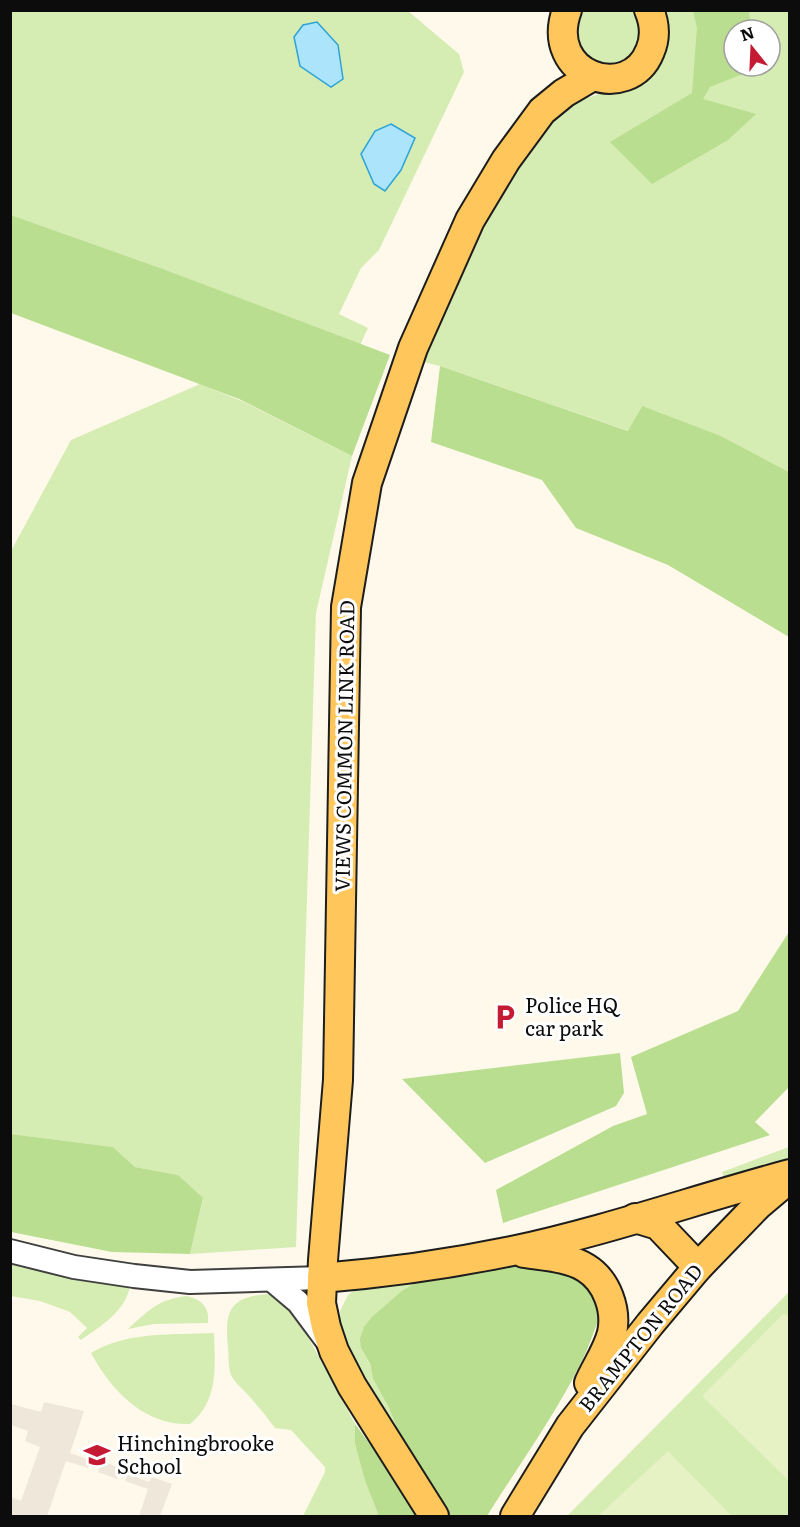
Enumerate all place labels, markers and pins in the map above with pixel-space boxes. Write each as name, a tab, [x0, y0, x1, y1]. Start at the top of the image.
place label: Police HQ car park	[525, 989, 621, 1042]
parking icon: Police HQ car park	[490, 1002, 520, 1032]
place label: Hinchingbrooke School	[117, 1427, 274, 1480]
school or university icon: Hinchingbrooke School	[82, 1440, 112, 1470]

